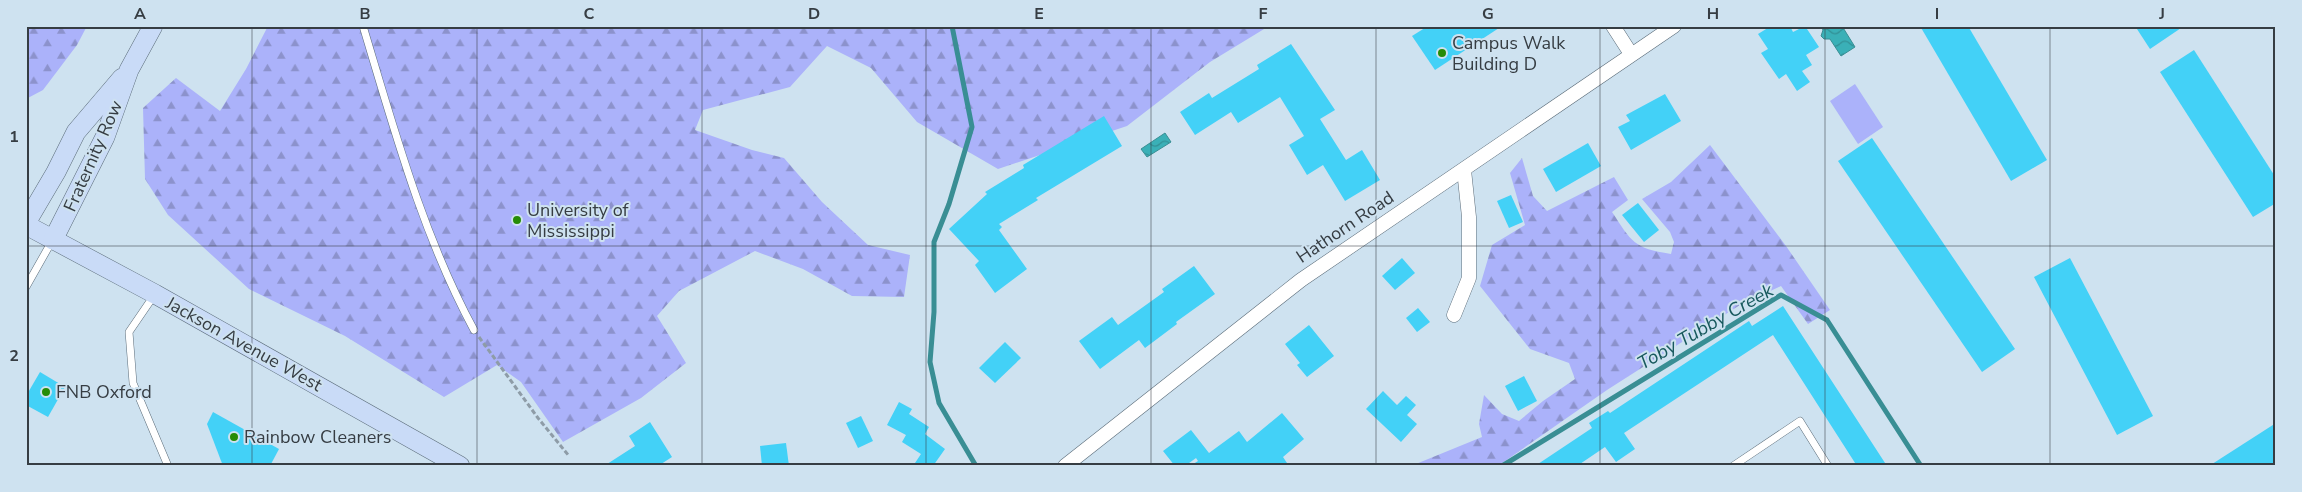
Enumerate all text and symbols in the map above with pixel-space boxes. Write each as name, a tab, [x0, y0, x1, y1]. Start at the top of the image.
text: A	[134, 3, 146, 25]
text: B	[359, 3, 371, 25]
text: C	[584, 3, 595, 25]
text: D	[808, 3, 820, 25]
text: E	[1034, 3, 1044, 25]
text: F	[1259, 3, 1268, 25]
text: G	[1482, 3, 1494, 25]
text: H	[1707, 3, 1719, 25]
text: I	[1935, 3, 1939, 25]
text: J	[2158, 3, 2165, 25]
place label: Campus Walk Building D	[1452, 31, 1566, 76]
marker: Campus Walk Building D	[1436, 47, 1448, 59]
street label: Fraternity Row	[58, 97, 128, 215]
text: 1	[9, 126, 19, 148]
street label: Hathorn Road	[1291, 185, 1399, 269]
place label: University of Mississippi	[527, 198, 630, 243]
marker: University of Mississippi	[511, 214, 523, 226]
water label: Toby Tubby Creek	[1633, 277, 1779, 376]
street label: Jackson Avenue West	[161, 291, 327, 397]
text: 2	[9, 345, 19, 367]
place label: FNB Oxford	[56, 380, 152, 404]
marker: FNB Oxford	[40, 386, 52, 398]
place label: Rainbow Cleaners	[244, 425, 391, 449]
marker: Rainbow Cleaners	[228, 431, 240, 443]

